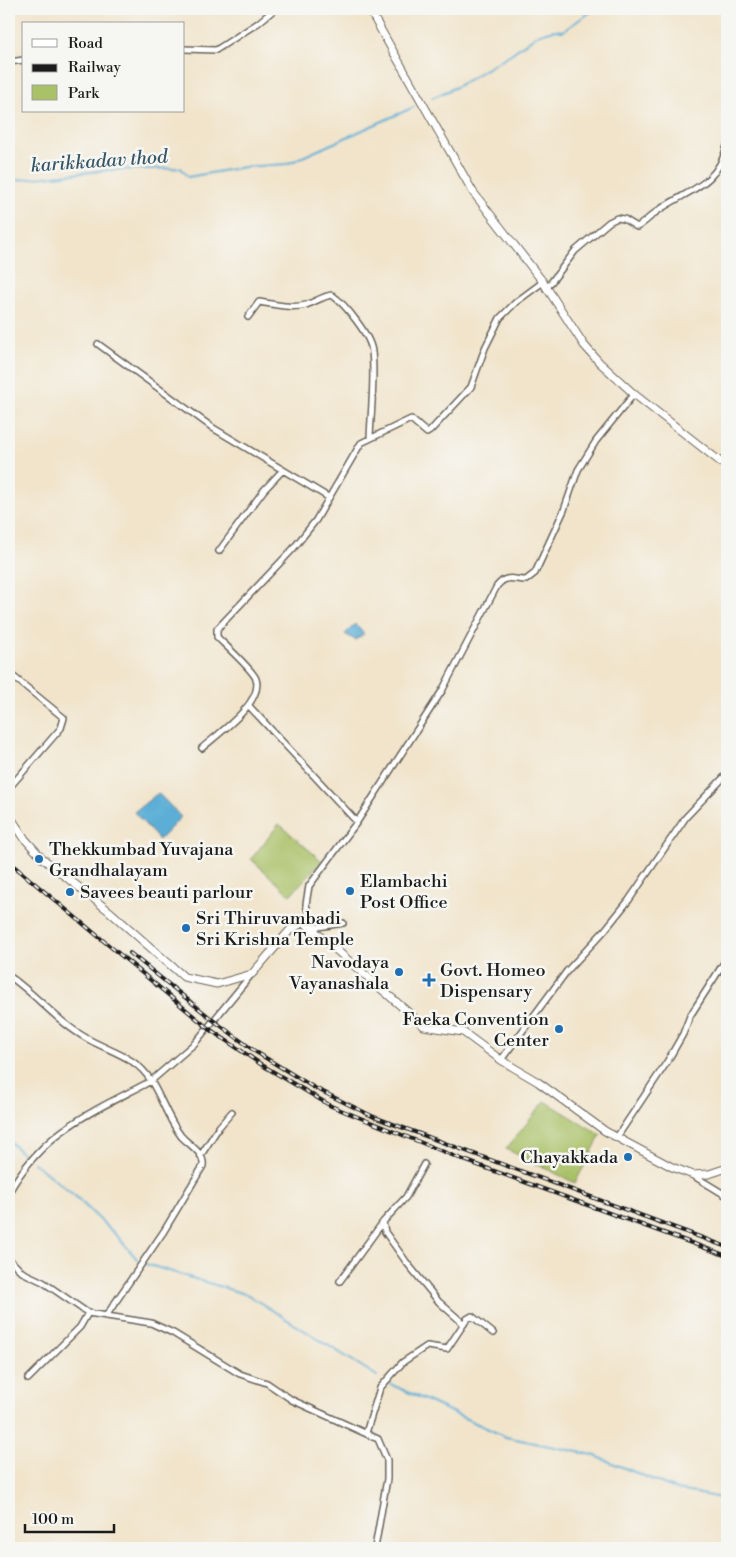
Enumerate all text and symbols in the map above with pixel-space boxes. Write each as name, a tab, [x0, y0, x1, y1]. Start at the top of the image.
legend	[22, 22, 185, 112]
text: Road	[68, 34, 103, 53]
text: Railway	[68, 58, 122, 77]
text: Park	[68, 84, 100, 103]
water label: karikkadav thod	[30, 144, 170, 178]
place label: Thekkumbad Yuvajana Grandhalayam	[49, 838, 234, 882]
marker: Thekkumbad Yuvajana Grandhalayam	[33, 853, 45, 865]
place label: Elambachi Post Office	[360, 870, 448, 914]
place label: Savees beauti parlour	[80, 881, 253, 904]
marker: Elambachi Post Office	[344, 885, 356, 897]
marker: Savees beauti parlour	[64, 886, 76, 898]
place label: Sri Thiruvambadi Sri Krishna Temple	[196, 907, 354, 951]
marker: Sri Thiruvambadi Sri Krishna Temple	[180, 922, 192, 934]
place label: Navodaya Vayanashala	[288, 951, 390, 995]
place label: Govt. Homeo Dispensary	[440, 959, 546, 1003]
marker: Navodaya Vayanashala	[393, 966, 405, 978]
marker: Govt. Homeo Dispensary	[422, 973, 436, 987]
place label: Faeka Convention Center	[403, 1008, 549, 1052]
marker: Faeka Convention Center	[553, 1023, 565, 1035]
place label: Chayakkada	[520, 1146, 619, 1169]
marker: Chayakkada	[622, 1151, 634, 1163]
scale bar	[25, 1502, 114, 1534]
text: 100 m	[32, 1510, 74, 1529]

